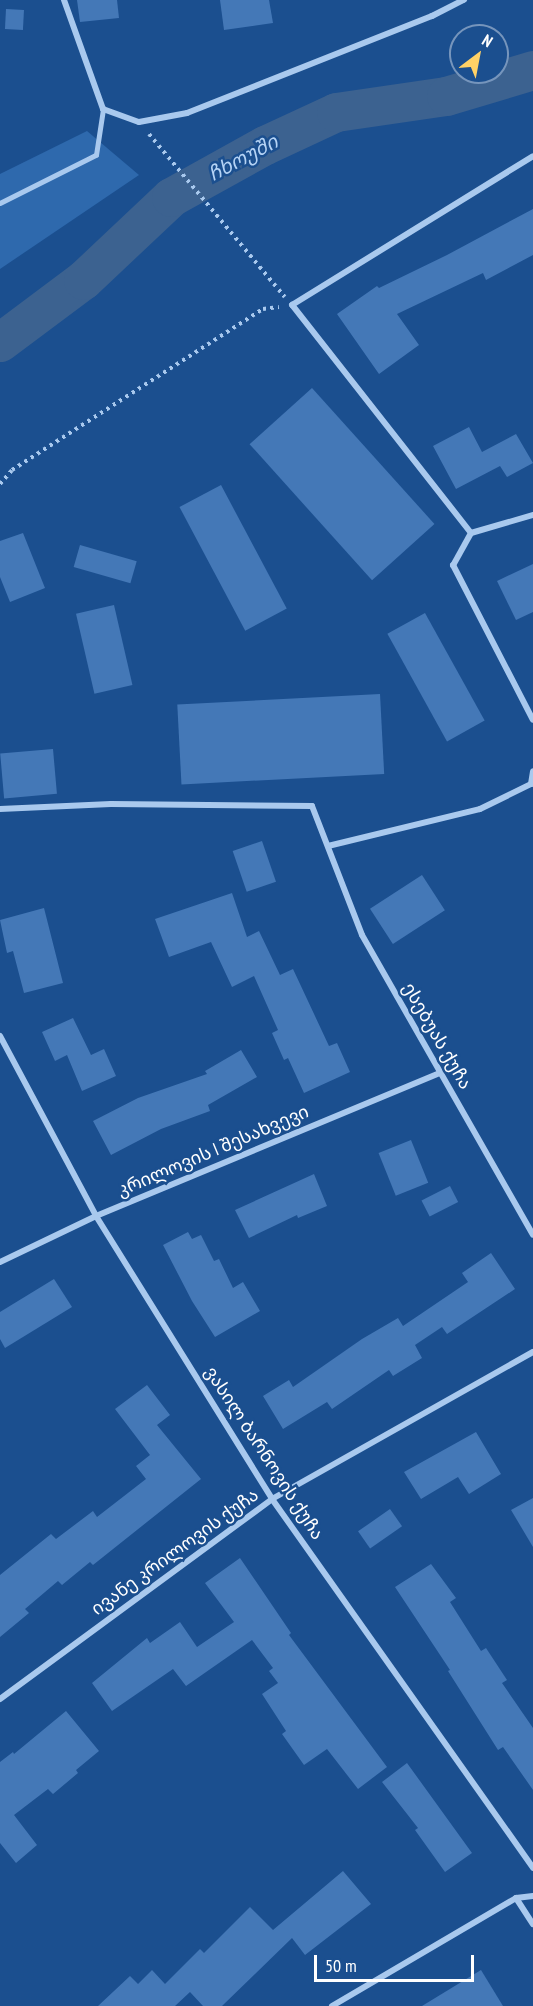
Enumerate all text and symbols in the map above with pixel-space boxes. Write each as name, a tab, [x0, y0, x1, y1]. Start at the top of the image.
north arrow	[449, 24, 509, 84]
text: N	[479, 30, 496, 51]
water label: ჩხოუში	[204, 130, 282, 186]
street label: ესებუას ქუჩა	[398, 979, 476, 1093]
street label: კრილოვის I შესახვევი	[114, 1101, 312, 1201]
street label: ვასილ ბარნოვის ქუჩა	[200, 1362, 328, 1544]
street label: ივანე კრილოვის ქუჩა	[87, 1484, 263, 1620]
scale bar	[317, 1943, 478, 1981]
text: 50 m	[325, 1954, 357, 1977]

